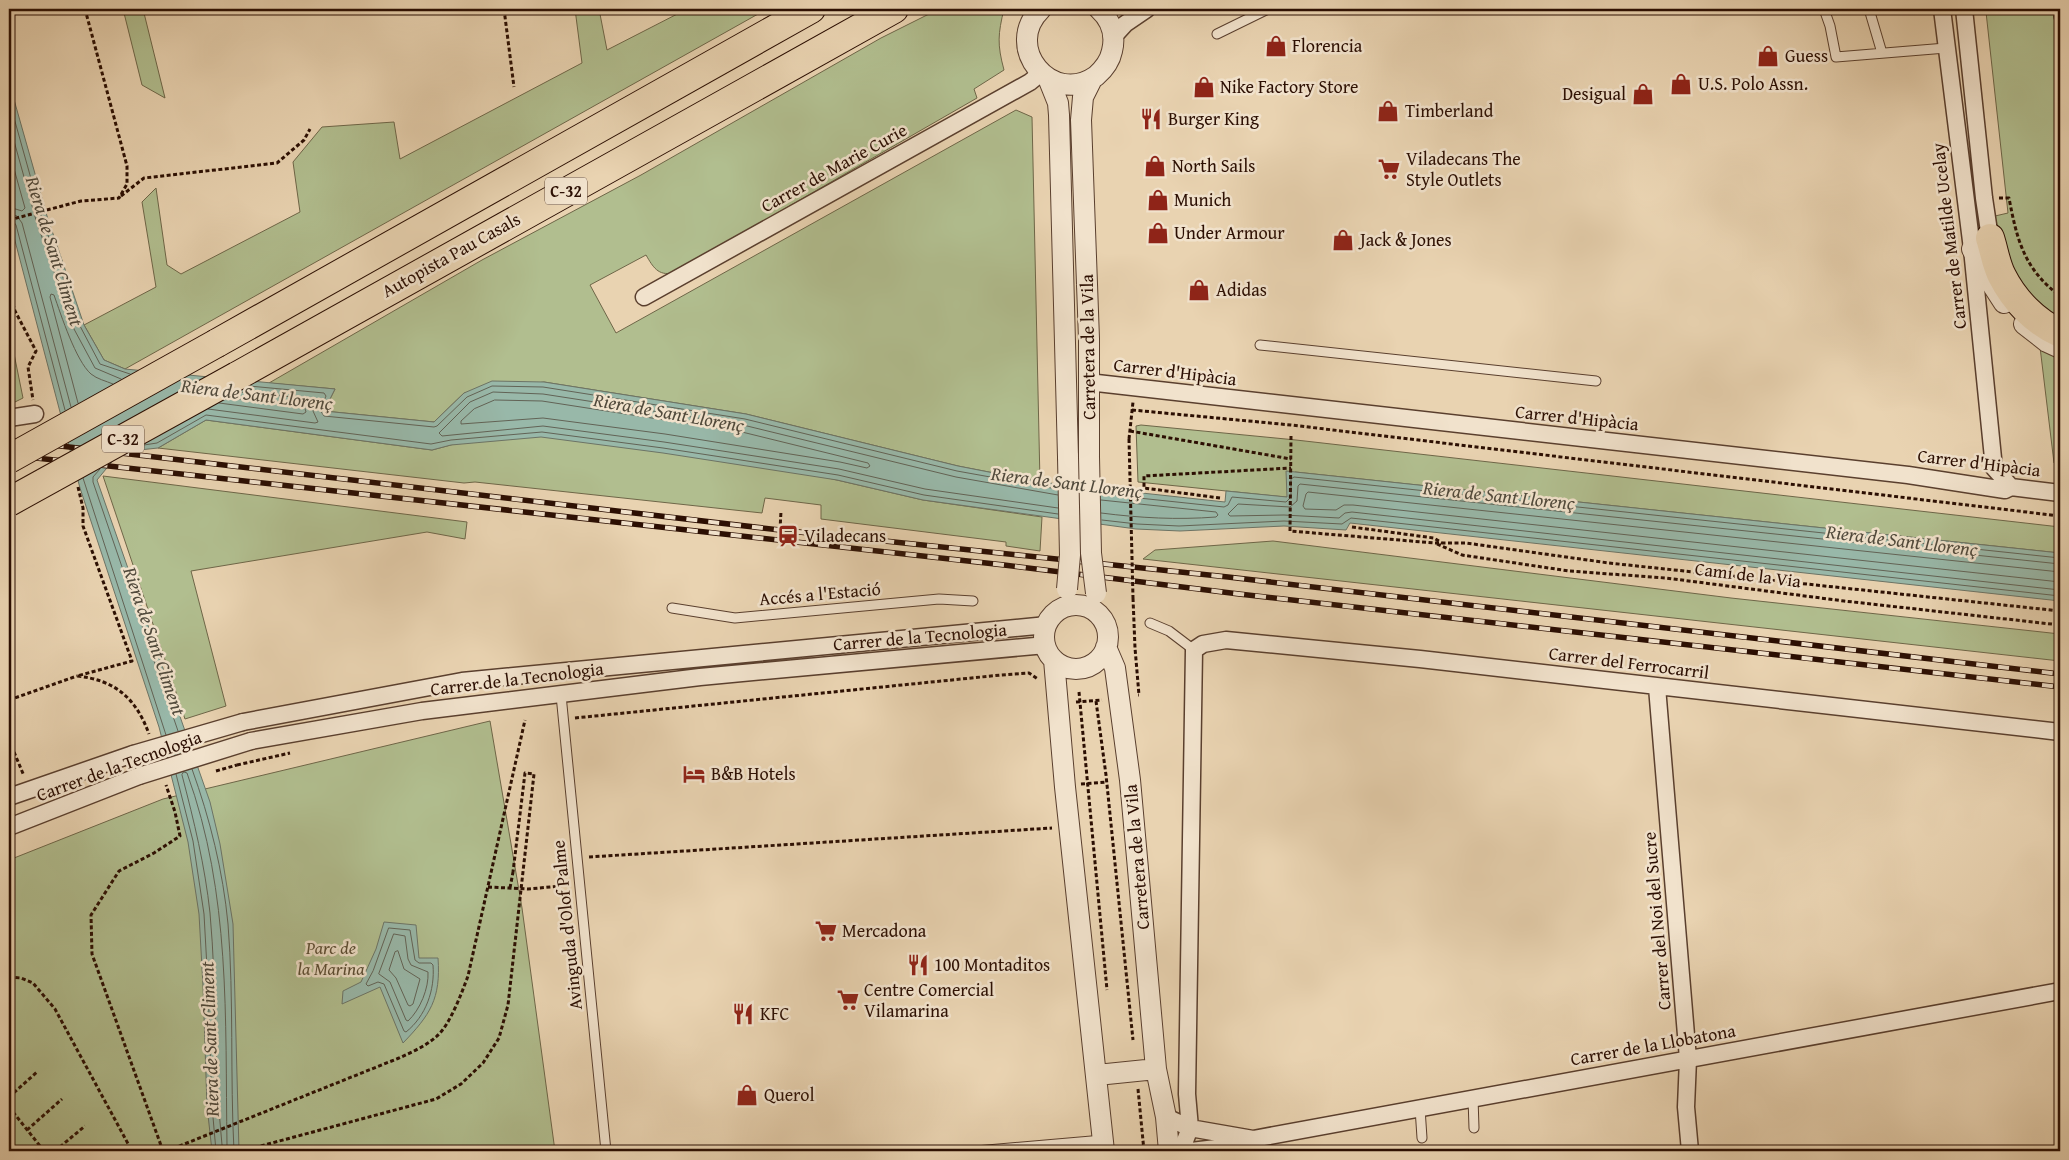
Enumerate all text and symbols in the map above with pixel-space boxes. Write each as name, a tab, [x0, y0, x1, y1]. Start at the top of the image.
place label: Florencia	[1292, 32, 1363, 59]
shop icon: Florencia	[1263, 33, 1289, 59]
place label: Guess	[1785, 42, 1828, 69]
shop icon: Guess	[1755, 43, 1781, 69]
place label: U.S. Polo Assn.	[1698, 70, 1808, 97]
shop icon: U.S. Polo Assn.	[1668, 71, 1694, 97]
place label: Nike Factory Store	[1220, 73, 1358, 100]
shop icon: Nike Factory Store	[1191, 74, 1217, 100]
place label: Desigual	[1562, 80, 1626, 107]
shop icon: Desigual	[1630, 81, 1656, 107]
place label: Timberland	[1405, 97, 1494, 124]
shop icon: Timberland	[1375, 98, 1401, 124]
place label: Burger King	[1168, 105, 1259, 132]
restaurant icon: Burger King	[1138, 106, 1164, 132]
street label: Carrer de Marie Curie	[756, 116, 912, 219]
street label: Carrer de Matilde Ucelay	[1924, 141, 1973, 331]
place label: Viladecans The Style Outlets	[1406, 145, 1521, 193]
place label: North Sails	[1172, 152, 1255, 179]
shop icon: North Sails	[1142, 153, 1168, 179]
supermarket icon: Viladecans The Style Outlets	[1376, 156, 1402, 182]
water label: Riera de Sant Climent	[19, 172, 91, 330]
road number: C-32	[545, 178, 587, 205]
place label: Munich	[1174, 186, 1231, 213]
shop icon: Munich	[1145, 187, 1171, 213]
street label: Autopista Pau Casals	[376, 205, 525, 304]
place label: Under Armour	[1174, 219, 1285, 246]
shop icon: Under Armour	[1145, 220, 1171, 246]
place label: Jack & Jones	[1358, 226, 1452, 253]
shop icon: Jack & Jones	[1330, 227, 1356, 253]
street label: Carretera de la Vila	[1073, 273, 1102, 420]
place label: Adidas	[1216, 276, 1267, 303]
shop icon: Adidas	[1186, 277, 1212, 303]
street label: Carrer d'Hipàcia	[1112, 351, 1239, 392]
water label: Riera de Sant Llorenç	[179, 371, 335, 417]
water label: Riera de Sant Llorenç	[591, 385, 747, 439]
street label: Carrer d'Hipàcia	[1514, 398, 1640, 437]
road number: C-32	[102, 426, 144, 452]
street label: Carrer d'Hipàcia	[1916, 442, 2043, 483]
water label: Riera de Sant Llorenç	[989, 459, 1145, 505]
water label: Riera de Sant Llorenç	[1421, 473, 1577, 517]
water label: Riera de Sant Llorenç	[1824, 517, 1980, 563]
place label: Viladecans	[804, 522, 886, 549]
station icon: Viladecans	[775, 523, 801, 549]
street label: Camí de la Via	[1693, 555, 1803, 594]
water label: Riera de Sant Climent	[116, 562, 194, 720]
street label: Accés a l'Estació	[758, 575, 882, 612]
street label: Carrer de la Tecnologia	[832, 615, 1008, 658]
street label: Carrer del Ferrocarril	[1547, 639, 1711, 686]
street label: Carrer de la Tecnologia	[429, 654, 605, 703]
street label: Carrer de la Tecnologia	[32, 723, 206, 808]
place label: B&B Hotels	[711, 760, 796, 787]
hotel icon: B&B Hotels	[681, 761, 707, 787]
street label: Carretera de la Vila	[1117, 783, 1156, 931]
street label: Carrer del Noi del Sucre	[1635, 831, 1678, 1011]
street label: Avinguda d'Olof Palme	[544, 839, 589, 1011]
place label: Mercadona	[842, 917, 927, 944]
supermarket icon: Mercadona	[813, 918, 839, 944]
park label: Parc de la Marina	[298, 934, 365, 982]
place label: 100 Montaditos	[934, 951, 1050, 978]
restaurant icon: 100 Montaditos	[905, 952, 931, 978]
water label: Riera de Sant Climent	[192, 960, 226, 1118]
place label: Centre Comercial Vilamarina	[864, 976, 994, 1024]
supermarket icon: Centre Comercial Vilamarina	[835, 987, 861, 1013]
place label: KFC	[760, 1000, 789, 1027]
restaurant icon: KFC	[730, 1001, 756, 1027]
street label: Carrer de la Llobatona	[1568, 1017, 1738, 1072]
place label: Querol	[764, 1081, 815, 1108]
shop icon: Querol	[734, 1082, 760, 1108]

